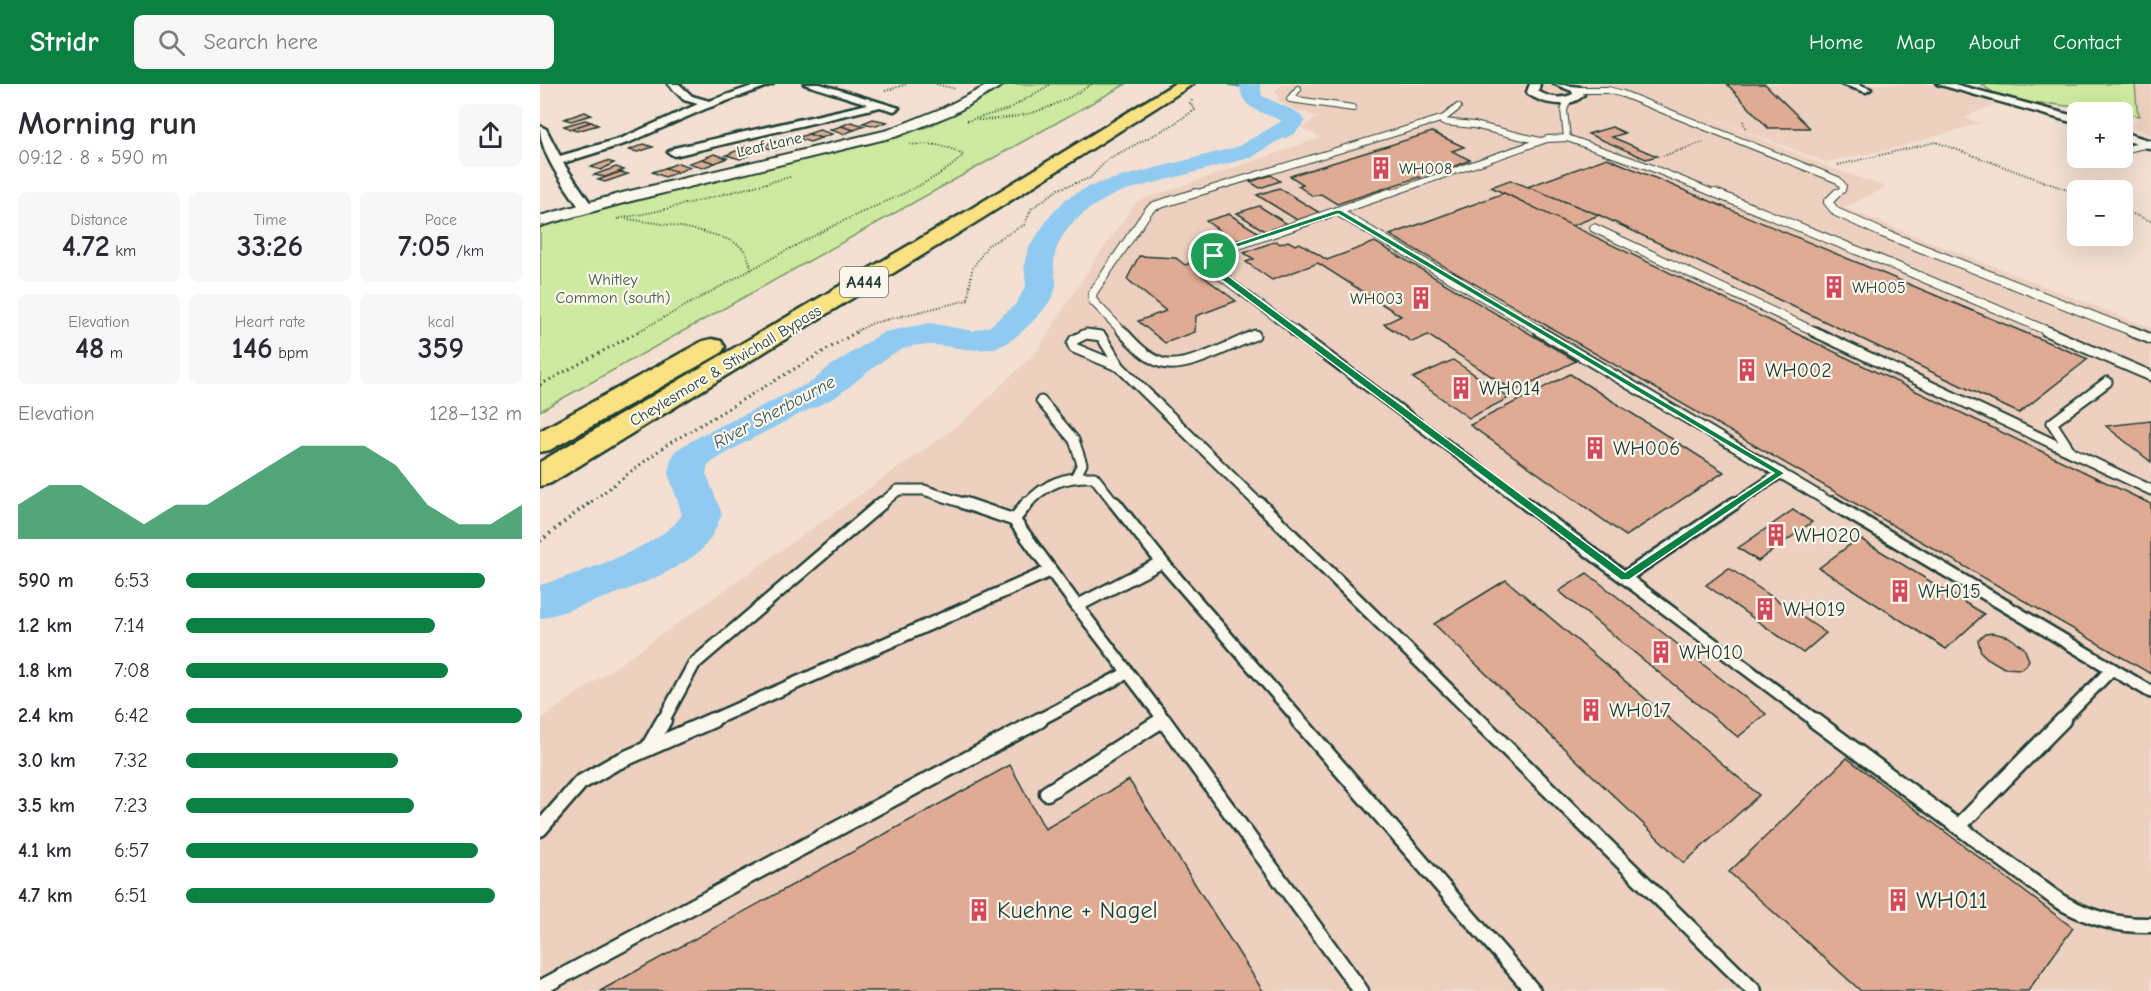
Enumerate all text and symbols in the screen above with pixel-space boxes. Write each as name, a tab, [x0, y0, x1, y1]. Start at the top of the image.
search box	[134, 15, 554, 69]
text: Stridr	[30, 26, 98, 58]
icon: search	[155, 26, 188, 59]
text: Search here	[203, 29, 318, 55]
text: Home	[1809, 30, 1863, 54]
text: Map	[1896, 30, 1936, 54]
text: About	[1969, 30, 2020, 54]
text: Contact	[2053, 30, 2121, 54]
map controls	[2067, 102, 2133, 246]
button: +	[2067, 102, 2133, 168]
text: Morning run	[18, 104, 197, 142]
button: share	[459, 104, 522, 167]
street label: Leaf Lane	[735, 129, 804, 161]
text: 09:12 · 8 × 590 m	[18, 146, 168, 169]
building icon: WH008	[1368, 155, 1394, 181]
place label: WH008	[1399, 160, 1452, 178]
button: −	[2067, 180, 2133, 246]
text: Distance	[70, 211, 128, 229]
text: Time	[253, 211, 287, 229]
text: Pace	[425, 211, 457, 229]
text: 4.72	[62, 229, 110, 264]
text: 33:26	[237, 229, 303, 264]
text: 7:05	[398, 229, 451, 264]
pin	[1188, 230, 1239, 281]
icon: arrive	[1197, 239, 1230, 272]
text: km	[110, 242, 136, 260]
text: /km	[451, 242, 484, 260]
road number: A444	[840, 267, 888, 297]
park label: Whitley Common (south)	[556, 271, 670, 307]
building icon: WH005	[1821, 274, 1847, 300]
place label: WH005	[1852, 279, 1906, 297]
building icon: WH003	[1408, 285, 1434, 311]
place label: WH003	[1350, 290, 1403, 308]
street label: Cheylesmore & Stivichall Bypass	[627, 301, 825, 430]
text: Elevation	[68, 313, 130, 331]
text: Heart rate	[235, 313, 305, 331]
text: kcal	[428, 313, 454, 331]
text: 48	[75, 331, 104, 366]
text: 146	[232, 331, 273, 366]
text: 359	[418, 331, 464, 366]
text: m	[104, 344, 123, 362]
text: bpm	[273, 344, 308, 362]
building icon: WH002	[1734, 357, 1760, 383]
place label: WH002	[1765, 359, 1832, 382]
water label: River Sherbourne	[710, 371, 839, 453]
building icon: WH014	[1448, 375, 1474, 401]
place label: WH014	[1479, 377, 1541, 400]
text: Elevation	[18, 402, 95, 425]
text: 128–132 m	[430, 402, 522, 425]
building icon: WH006	[1582, 435, 1608, 461]
place label: WH006	[1613, 437, 1680, 460]
building icon: WH020	[1763, 522, 1789, 548]
place label: WH020	[1794, 524, 1861, 547]
text: 590 m	[18, 569, 74, 592]
text: 6:53	[114, 569, 149, 592]
building icon: WH015	[1887, 578, 1913, 604]
place label: WH015	[1918, 580, 1981, 603]
building icon: WH019	[1752, 596, 1778, 622]
place label: WH019	[1783, 598, 1846, 621]
text: 1.2 km	[18, 614, 72, 637]
text: 7:14	[114, 614, 145, 637]
building icon: WH010	[1648, 639, 1674, 665]
place label: WH010	[1679, 641, 1743, 664]
text: 1.8 km	[18, 659, 73, 682]
text: 7:08	[114, 659, 150, 682]
building icon: WH017	[1578, 697, 1604, 723]
place label: WH017	[1609, 699, 1671, 722]
text: 2.4 km	[18, 704, 74, 727]
text: 6:42	[114, 704, 149, 727]
text: 3.0 km	[18, 749, 76, 772]
text: 7:32	[114, 749, 148, 772]
text: 3.5 km	[18, 794, 75, 817]
text: 7:23	[114, 794, 148, 817]
text: 4.1 km	[18, 839, 72, 862]
text: 6:57	[114, 839, 149, 862]
text: 4.7 km	[18, 884, 73, 907]
text: 6:51	[114, 884, 147, 907]
place label: WH011	[1916, 886, 1988, 914]
building icon: WH011	[1885, 887, 1911, 913]
place label: Kuehne + Nagel	[997, 896, 1158, 924]
building icon: Kuehne + Nagel	[966, 897, 992, 923]

